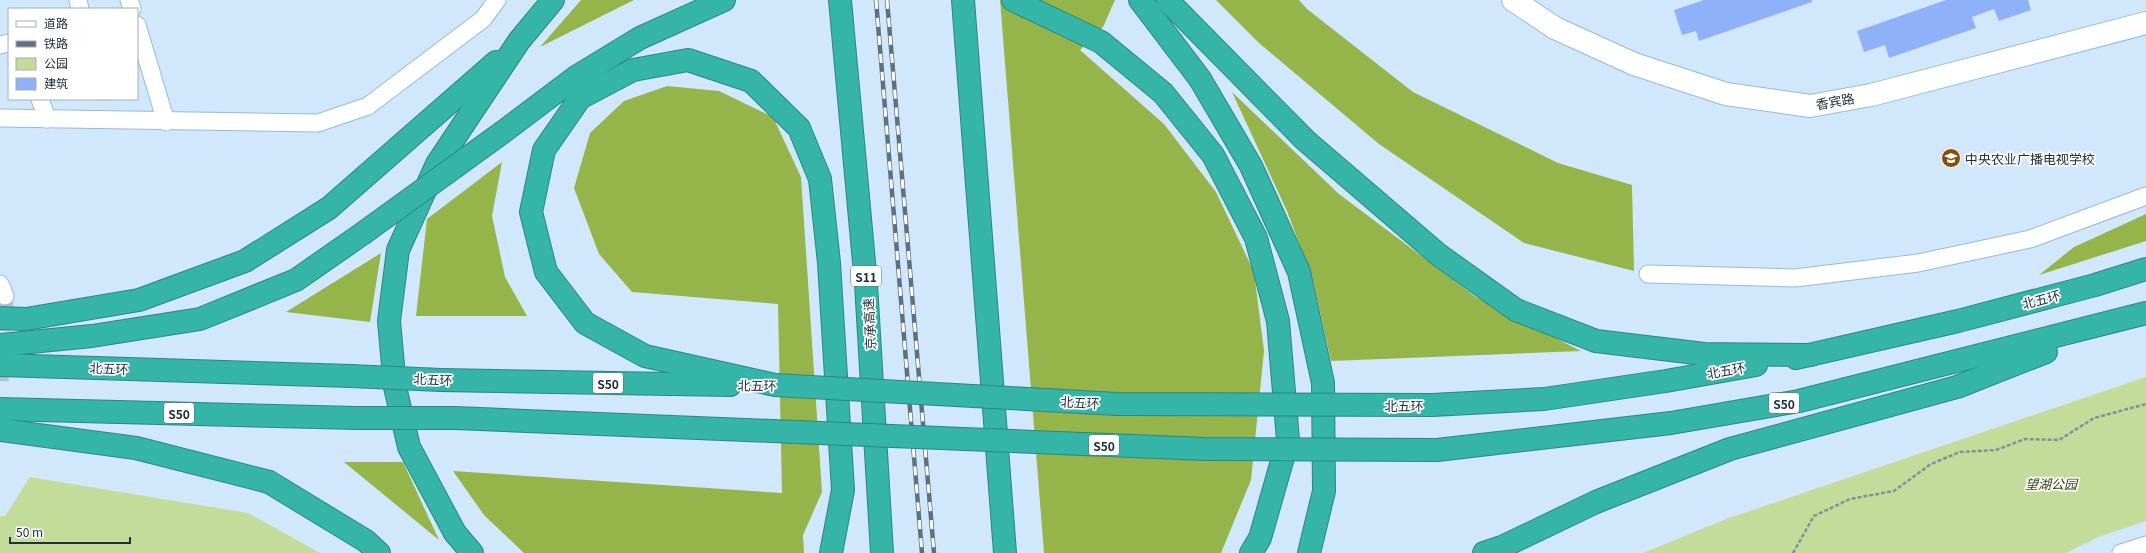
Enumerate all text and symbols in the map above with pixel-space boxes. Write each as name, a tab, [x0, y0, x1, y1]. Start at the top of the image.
legend	[8, 8, 138, 100]
text: 道路	[44, 14, 68, 31]
text: 铁路	[44, 34, 68, 51]
text: 公园	[44, 54, 68, 71]
text: 建筑	[44, 74, 68, 91]
street label: 香宾路	[1814, 88, 1856, 114]
school or university icon: 中央农业广播电视学校	[1940, 147, 1962, 169]
place label: 中央农业广播电视学校	[1965, 149, 2095, 168]
road number: S11	[851, 266, 881, 286]
street label: 北五环	[2020, 285, 2062, 313]
street label: 京承高速	[858, 298, 880, 350]
street label: 北五环	[1705, 357, 1747, 383]
street label: 北五环	[89, 358, 129, 378]
street label: 北五环	[413, 369, 453, 389]
road number: S50	[593, 373, 623, 393]
street label: 北五环	[737, 375, 777, 395]
street label: 北五环	[1060, 391, 1100, 413]
road number: S50	[1769, 393, 1799, 413]
street label: 北五环	[1384, 396, 1424, 415]
road number: S50	[164, 403, 194, 423]
road number: S50	[1089, 435, 1119, 455]
park label: 望湖公园	[2025, 474, 2079, 493]
scale bar	[10, 519, 130, 545]
text: 50 m	[16, 523, 43, 540]

